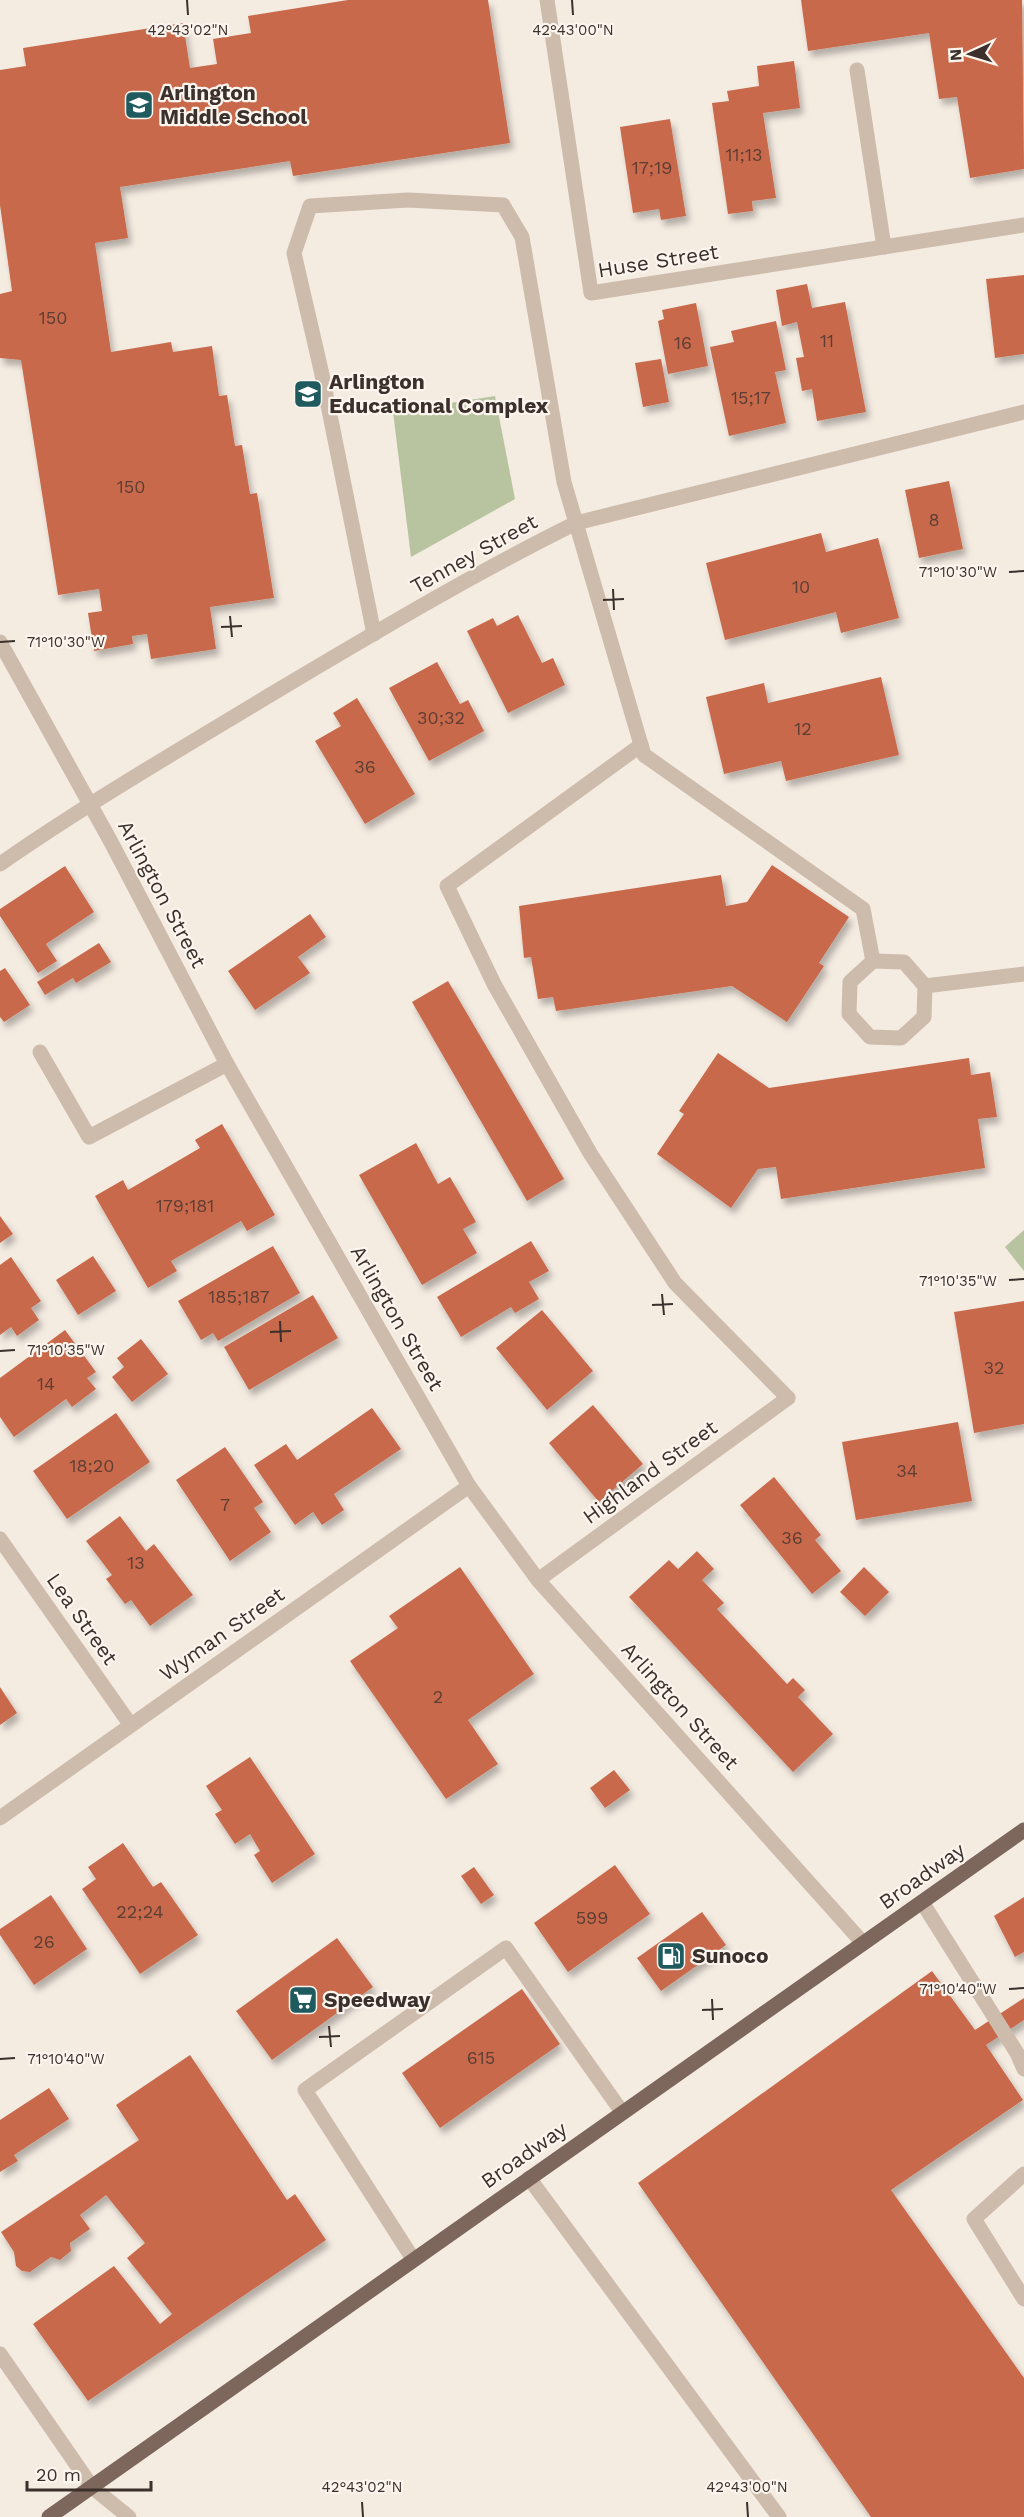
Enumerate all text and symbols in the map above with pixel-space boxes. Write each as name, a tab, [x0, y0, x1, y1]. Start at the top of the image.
text: 42°43'02"N	[148, 21, 229, 39]
text: 42°43'00"N	[532, 21, 614, 39]
north arrow	[940, 24, 1000, 84]
text: N	[946, 48, 965, 62]
place label: Arlington Middle School	[160, 80, 307, 129]
school or university icon: Arlington Middle School	[123, 89, 155, 121]
house number: 11;13	[726, 144, 762, 165]
house number: 17;19	[632, 157, 672, 178]
street label: Huse Street	[596, 239, 720, 282]
house number: 150	[39, 307, 67, 328]
house number: 11	[820, 330, 834, 351]
house number: 16	[674, 332, 692, 353]
place label: Arlington Educational Complex	[329, 369, 549, 418]
school or university icon: Arlington Educational Complex	[292, 378, 324, 410]
house number: 15;17	[731, 387, 771, 408]
house number: 150	[117, 476, 145, 497]
street label: Tenney Street	[406, 508, 542, 599]
house number: 8	[928, 509, 940, 530]
text: 71°10'30"W	[919, 563, 997, 581]
house number: 10	[792, 576, 810, 597]
text: 71°10'30"W	[27, 633, 105, 651]
house number: 30;32	[417, 707, 465, 728]
house number: 12	[794, 718, 812, 739]
house number: 36	[354, 756, 376, 777]
street label: Arlington Street	[113, 816, 212, 972]
house number: 179;181	[156, 1195, 214, 1216]
street label: Arlington Street	[346, 1241, 449, 1395]
text: 71°10'35"W	[919, 1272, 997, 1290]
house number: 185;187	[208, 1286, 270, 1307]
text: 71°10'35"W	[27, 1341, 105, 1359]
house number: 32	[984, 1357, 1005, 1378]
house number: 14	[37, 1373, 55, 1394]
street label: Highland Street	[578, 1414, 722, 1529]
house number: 18;20	[69, 1455, 115, 1476]
house number: 34	[896, 1460, 918, 1481]
house number: 7	[220, 1494, 230, 1515]
house number: 36	[781, 1527, 803, 1548]
house number: 13	[127, 1552, 145, 1573]
street label: Lea Street	[42, 1568, 123, 1670]
street label: Wyman Street	[155, 1581, 289, 1686]
street label: Arlington Street	[616, 1637, 744, 1775]
house number: 2	[433, 1686, 443, 1707]
street label: Broadway	[874, 1837, 970, 1914]
house number: 22;24	[116, 1901, 164, 1922]
house number: 599	[576, 1907, 608, 1928]
house number: 26	[33, 1931, 55, 1952]
fuel station icon: Sunoco	[655, 1940, 687, 1972]
place label: Sunoco	[692, 1943, 769, 1968]
text: 71°10'40"W	[919, 1980, 997, 1998]
supermarket icon: Speedway	[287, 1984, 319, 2016]
place label: Speedway	[324, 1987, 430, 2012]
house number: 615	[467, 2047, 495, 2068]
text: 71°10'40"W	[27, 2050, 105, 2068]
street label: Broadway	[476, 2116, 572, 2193]
scale bar	[27, 2454, 152, 2492]
text: 20 m	[36, 2464, 81, 2485]
text: 42°43'02"N	[322, 2478, 403, 2496]
text: 42°43'00"N	[706, 2478, 788, 2496]

